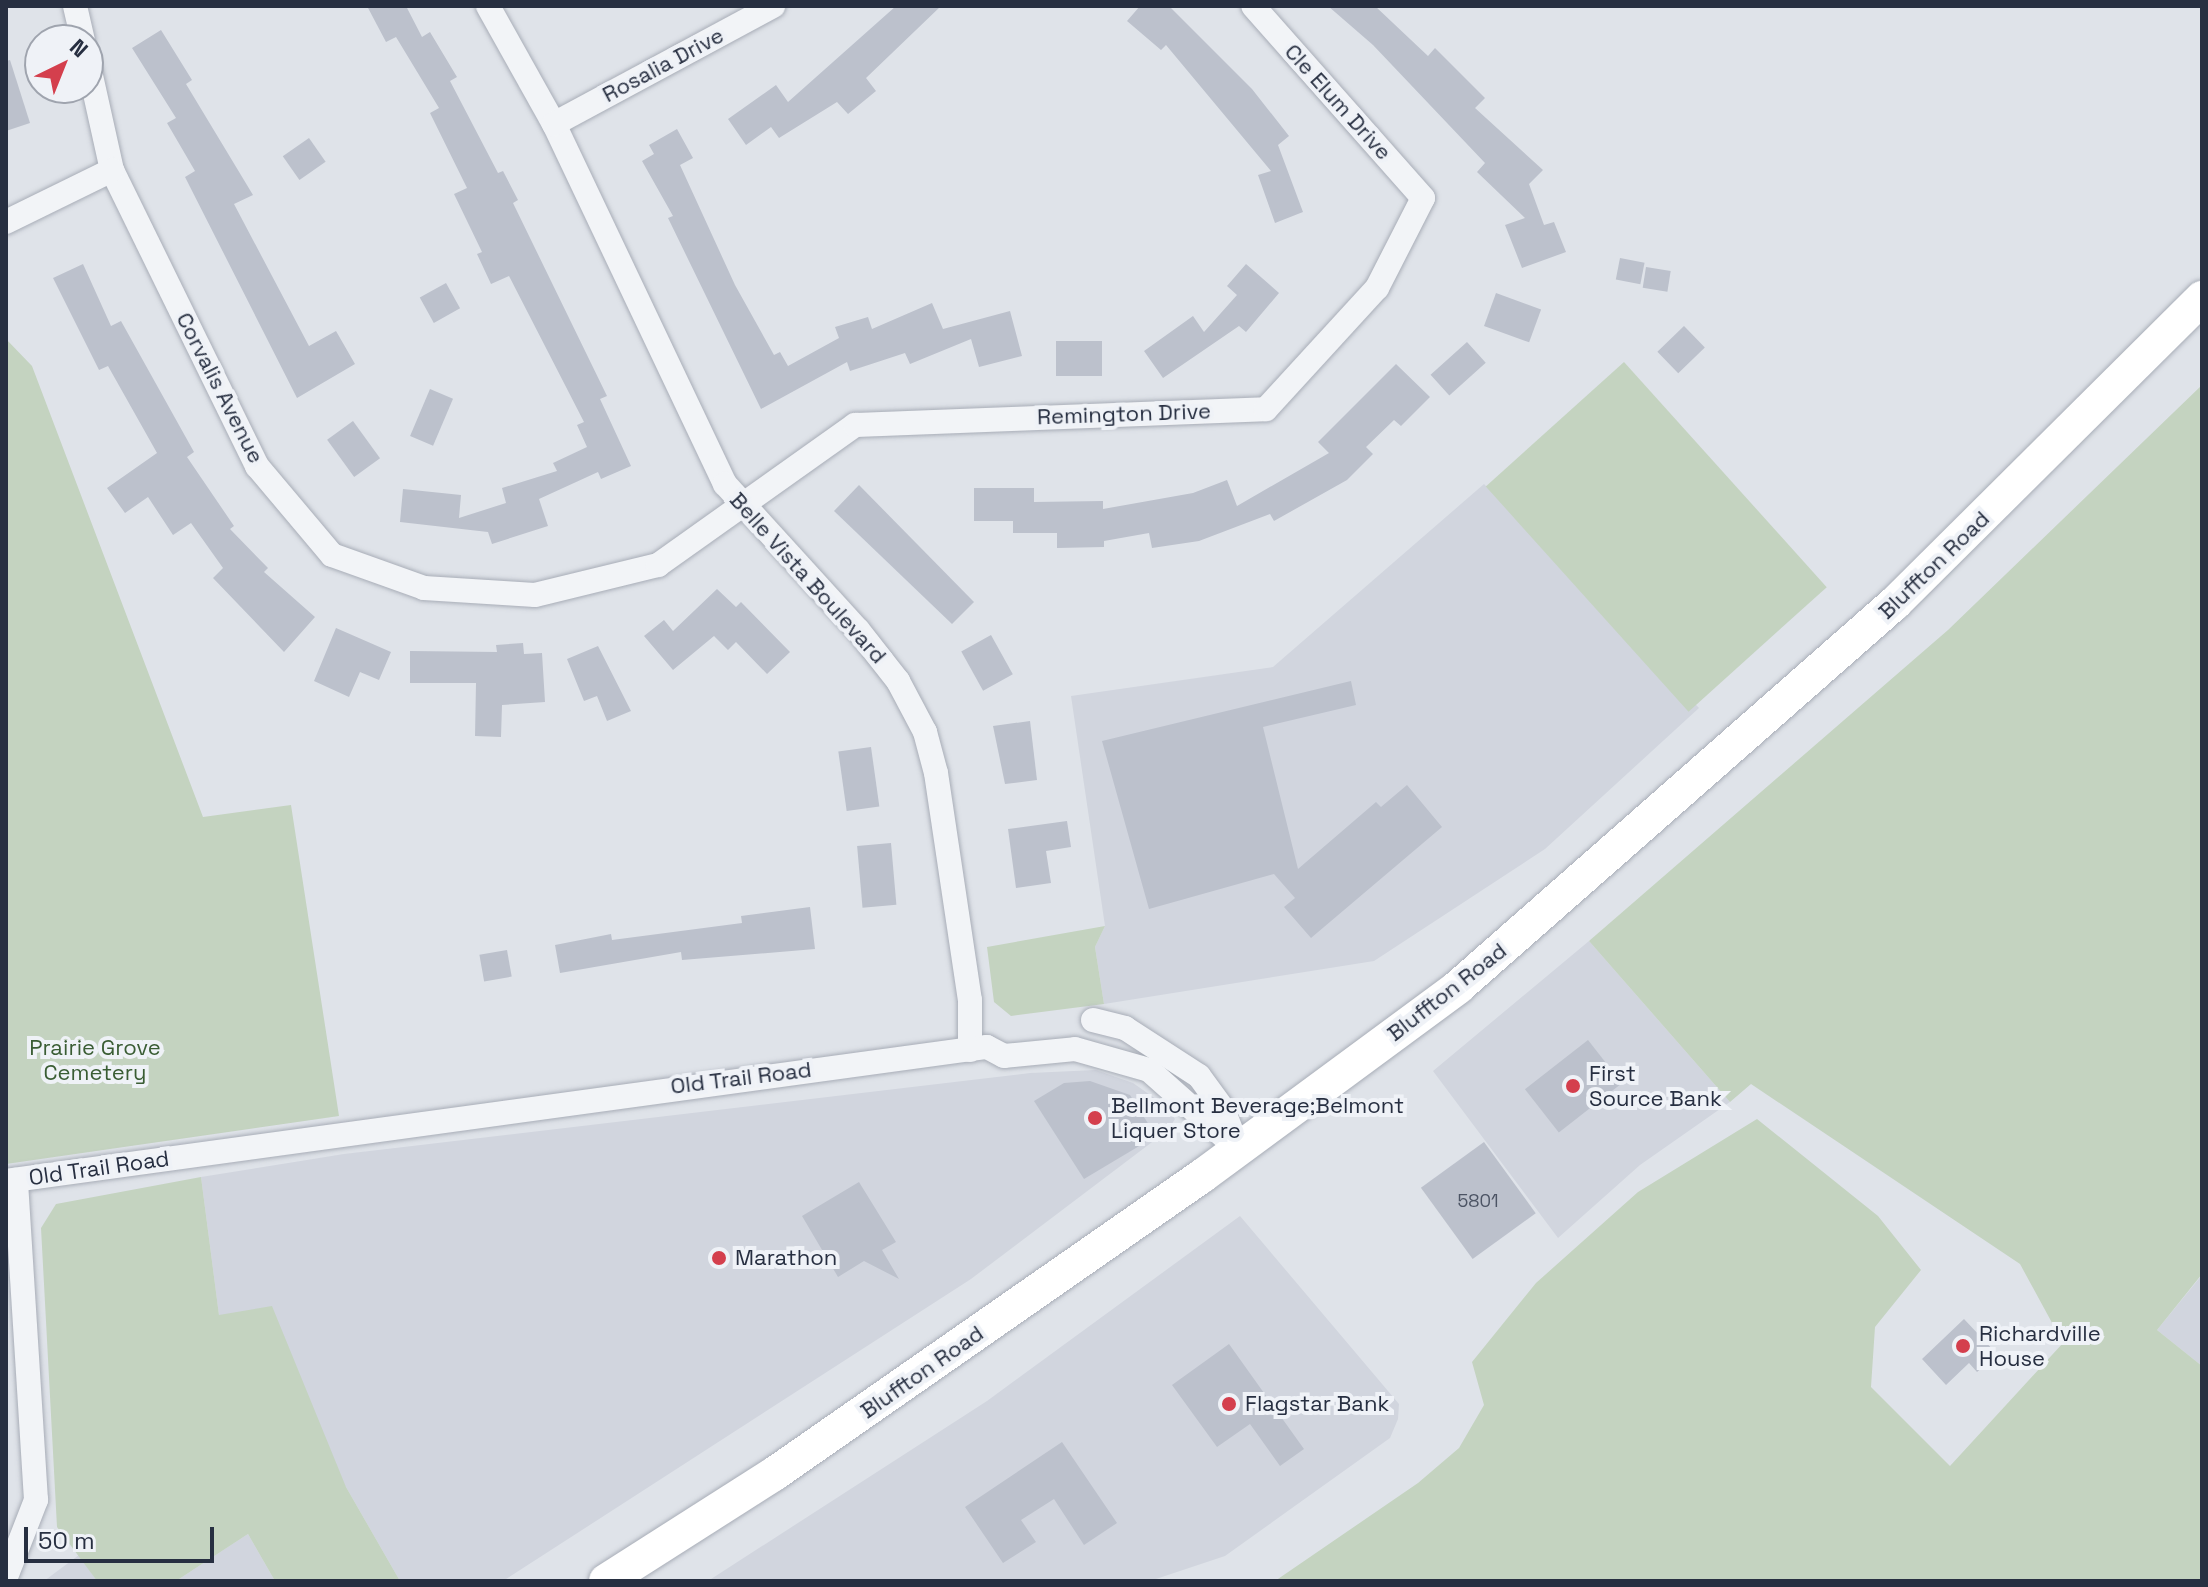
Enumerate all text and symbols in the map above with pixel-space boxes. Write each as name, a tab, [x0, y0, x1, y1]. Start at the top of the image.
street label: Rosalia Drive	[598, 22, 728, 108]
north arrow	[24, 24, 104, 104]
text: N	[64, 33, 94, 63]
street label: Cle Elum Drive	[1279, 39, 1397, 165]
street label: Corvalis Avenue	[171, 308, 269, 468]
street label: Remington Drive	[1037, 398, 1211, 430]
street label: Belle Vista Boulevard	[724, 487, 892, 669]
street label: Bluffton Road	[1873, 505, 1995, 625]
street label: Bluffton Road	[1382, 937, 1512, 1047]
park label: Prairie Grove Cemetery	[29, 1034, 161, 1086]
street label: Old Trail Road	[669, 1056, 813, 1100]
place label: First Source Bank	[1589, 1060, 1722, 1112]
marker: First Source Bank	[1564, 1077, 1582, 1095]
place label: Bellmont Beverage;Belmont Liquer Store	[1111, 1092, 1404, 1144]
marker: Bellmont Beverage;Belmont Liquer Store	[1086, 1109, 1104, 1127]
street label: Old Trail Road	[27, 1145, 171, 1191]
house number: 5801	[1457, 1190, 1499, 1212]
place label: Marathon	[735, 1245, 837, 1271]
marker: Marathon	[710, 1249, 728, 1267]
street label: Bluffton Road	[855, 1320, 989, 1424]
place label: Richardville House	[1979, 1320, 2101, 1372]
marker: Richardville House	[1954, 1337, 1972, 1355]
place label: Flagstar Bank	[1245, 1391, 1389, 1417]
marker: Flagstar Bank	[1220, 1395, 1238, 1413]
scale bar	[28, 1511, 218, 1561]
text: 50 m	[38, 1525, 95, 1556]

